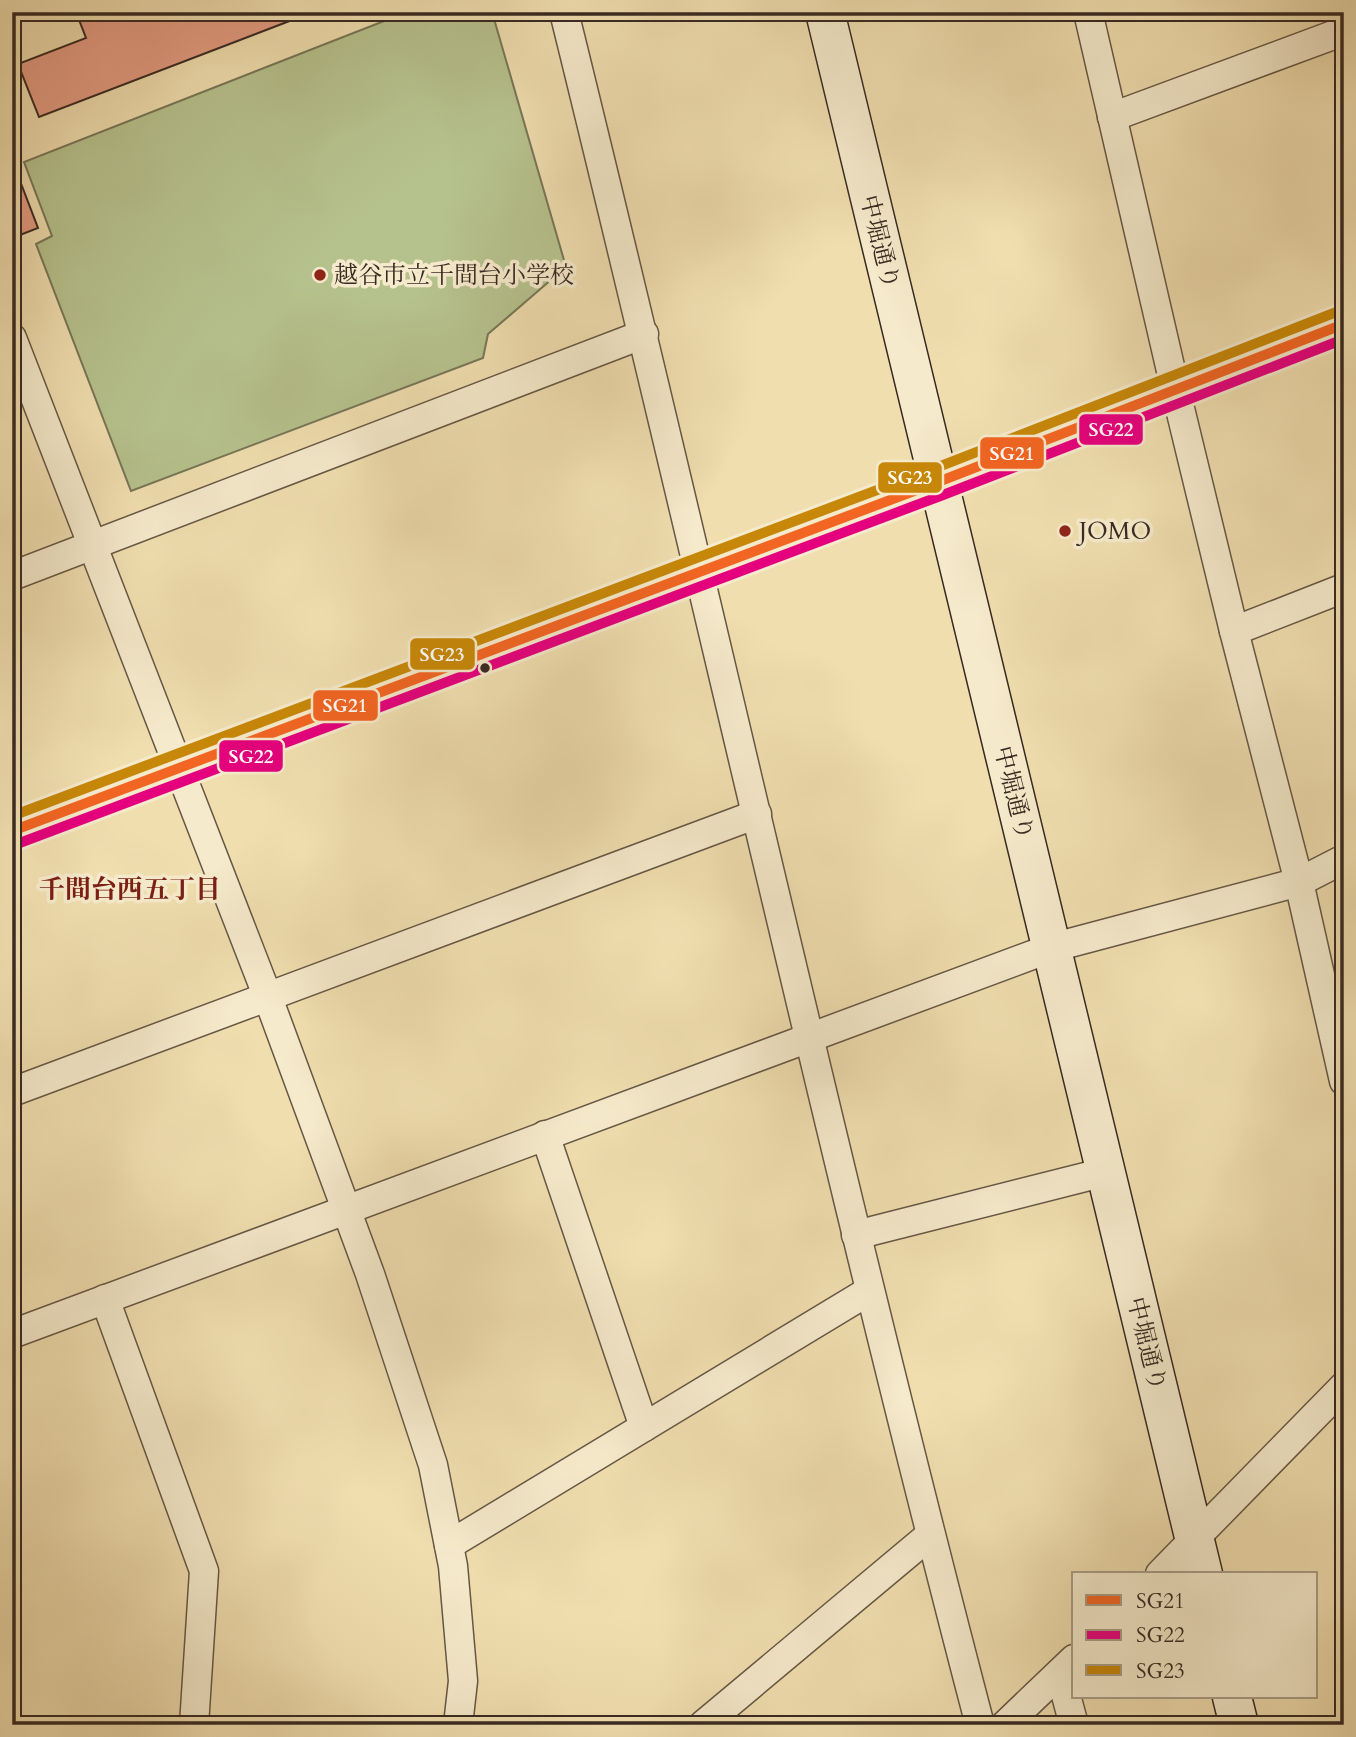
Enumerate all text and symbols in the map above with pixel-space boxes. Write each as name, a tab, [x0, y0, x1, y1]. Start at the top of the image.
street label: 中堀通り	[852, 192, 907, 293]
place label: 越谷市立千間台小学校	[334, 259, 574, 292]
marker: 越谷市立千間台小学校	[312, 267, 328, 283]
line badge: SG22	[1078, 413, 1144, 446]
text: SG22	[1088, 417, 1134, 443]
line badge: SG21	[979, 436, 1045, 470]
text: SG21	[989, 441, 1035, 467]
line badge: SG23	[877, 461, 943, 494]
text: SG23	[887, 465, 933, 491]
place label: JOMO	[1076, 515, 1151, 548]
marker: JOMO	[1057, 523, 1073, 539]
line badge: SG23	[409, 637, 476, 671]
text: SG23	[419, 642, 465, 668]
unlabelled marker	[478, 661, 492, 675]
line badge: SG21	[312, 689, 379, 722]
text: SG21	[322, 693, 368, 719]
line badge: SG22	[218, 739, 284, 773]
street label: 中堀通り	[986, 743, 1041, 844]
text: SG22	[228, 744, 274, 770]
district label: 千間台西五丁目	[39, 872, 221, 907]
street label: 中堀通り	[1119, 1294, 1174, 1395]
legend	[1072, 1572, 1318, 1698]
text: SG21	[1136, 1587, 1185, 1616]
text: SG22	[1136, 1621, 1185, 1650]
text: SG23	[1136, 1657, 1185, 1686]

